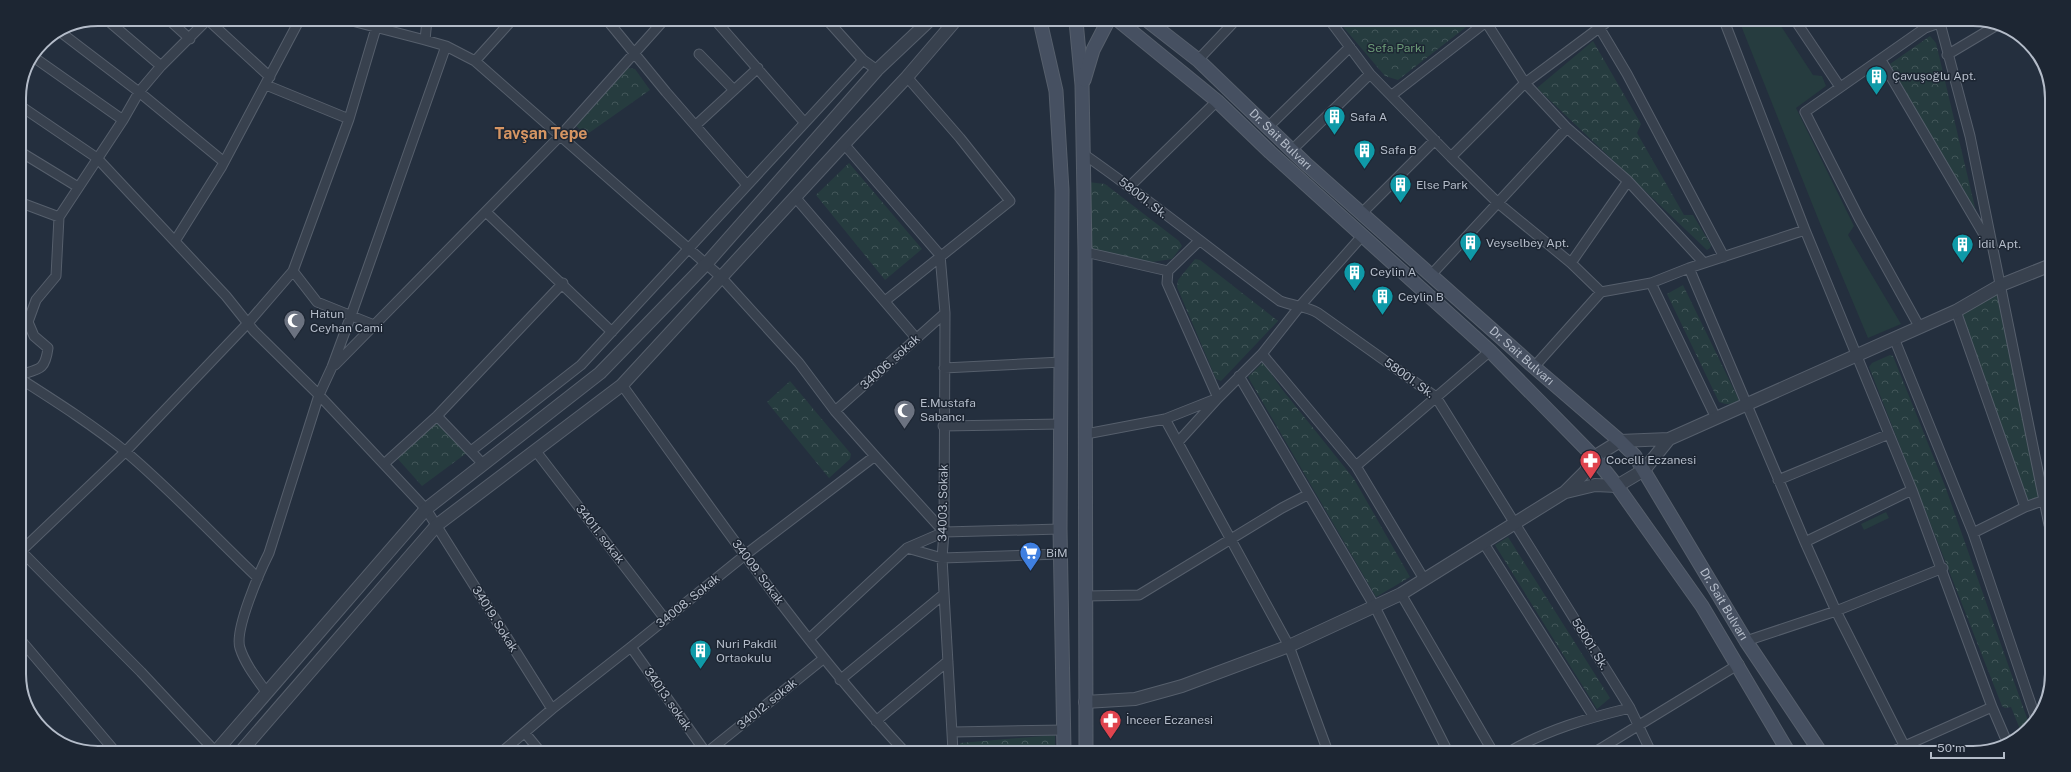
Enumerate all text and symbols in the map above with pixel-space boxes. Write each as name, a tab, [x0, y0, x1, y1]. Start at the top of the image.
park label: Sefa Parkı	[1367, 41, 1425, 55]
building icon: Çavuşoğlu Apt.	[1863, 63, 1889, 96]
place label: Çavuşoğlu Apt.	[1892, 69, 1976, 83]
building icon: Safa A	[1321, 104, 1347, 137]
street label: Dr. Sait Bulvarı	[1246, 106, 1315, 173]
place label: Safa A	[1350, 110, 1388, 124]
district label: Tavşan Tepe	[494, 124, 588, 143]
building icon: Safa B	[1351, 137, 1377, 170]
place label: Safa B	[1380, 143, 1417, 157]
building icon: Else Park	[1388, 172, 1414, 205]
street label: 58001. Sk.	[1116, 175, 1170, 221]
place label: Else Park	[1416, 178, 1468, 192]
building icon: Veyselbey Apt.	[1458, 230, 1484, 263]
building icon: İdil Apt.	[1949, 231, 1975, 264]
place label: Veyselbey Apt.	[1486, 236, 1569, 250]
place label: İdil Apt.	[1978, 237, 2021, 251]
building icon: Ceylin A	[1342, 259, 1368, 292]
place label: Ceylin A	[1370, 265, 1417, 279]
building icon: Ceylin B	[1370, 284, 1396, 317]
place label: Ceylin B	[1398, 290, 1444, 304]
place label: Hatun Ceyhan Cami	[310, 307, 383, 335]
mosque icon: Hatun Ceyhan Cami	[281, 308, 307, 341]
street label: Dr. Sait Bulvarı	[1486, 324, 1557, 388]
street label: 34006. sokak	[857, 331, 923, 392]
street label: 58001. Sk.	[1381, 355, 1437, 401]
place label: E.Mustafa Sabancı	[920, 396, 976, 424]
mosque icon: E.Mustafa Sabancı	[892, 397, 918, 430]
pharmacy icon: Cocelli Eczanesi	[1577, 447, 1603, 480]
place label: Cocelli Eczanesi	[1606, 453, 1696, 467]
street label: 34003. Sokak	[935, 464, 951, 542]
street label: 34011. sokak	[573, 502, 627, 566]
street label: 34009. Sokak	[729, 537, 787, 607]
supermarket icon: BiM	[1018, 540, 1044, 573]
place label: BiM	[1046, 546, 1068, 560]
street label: Dr. Sait Bulvarı	[1697, 566, 1751, 643]
street label: 34008. Sokak	[653, 571, 723, 631]
street label: 34019. Sokak	[469, 583, 521, 655]
street label: 58001. Sk.	[1569, 616, 1611, 672]
place label: Nuri Pakdil Ortaokulu	[716, 637, 778, 665]
building icon: Nuri Pakdil Ortaokulu	[687, 638, 713, 671]
street label: 34013. sokak	[641, 665, 695, 733]
street label: 34012. sokak	[734, 675, 800, 732]
pharmacy icon: İnceer Eczanesi	[1097, 707, 1123, 740]
place label: İnceer Eczanesi	[1126, 713, 1213, 727]
scale bar	[1931, 734, 2004, 760]
text: 50 m	[1937, 741, 1965, 755]

